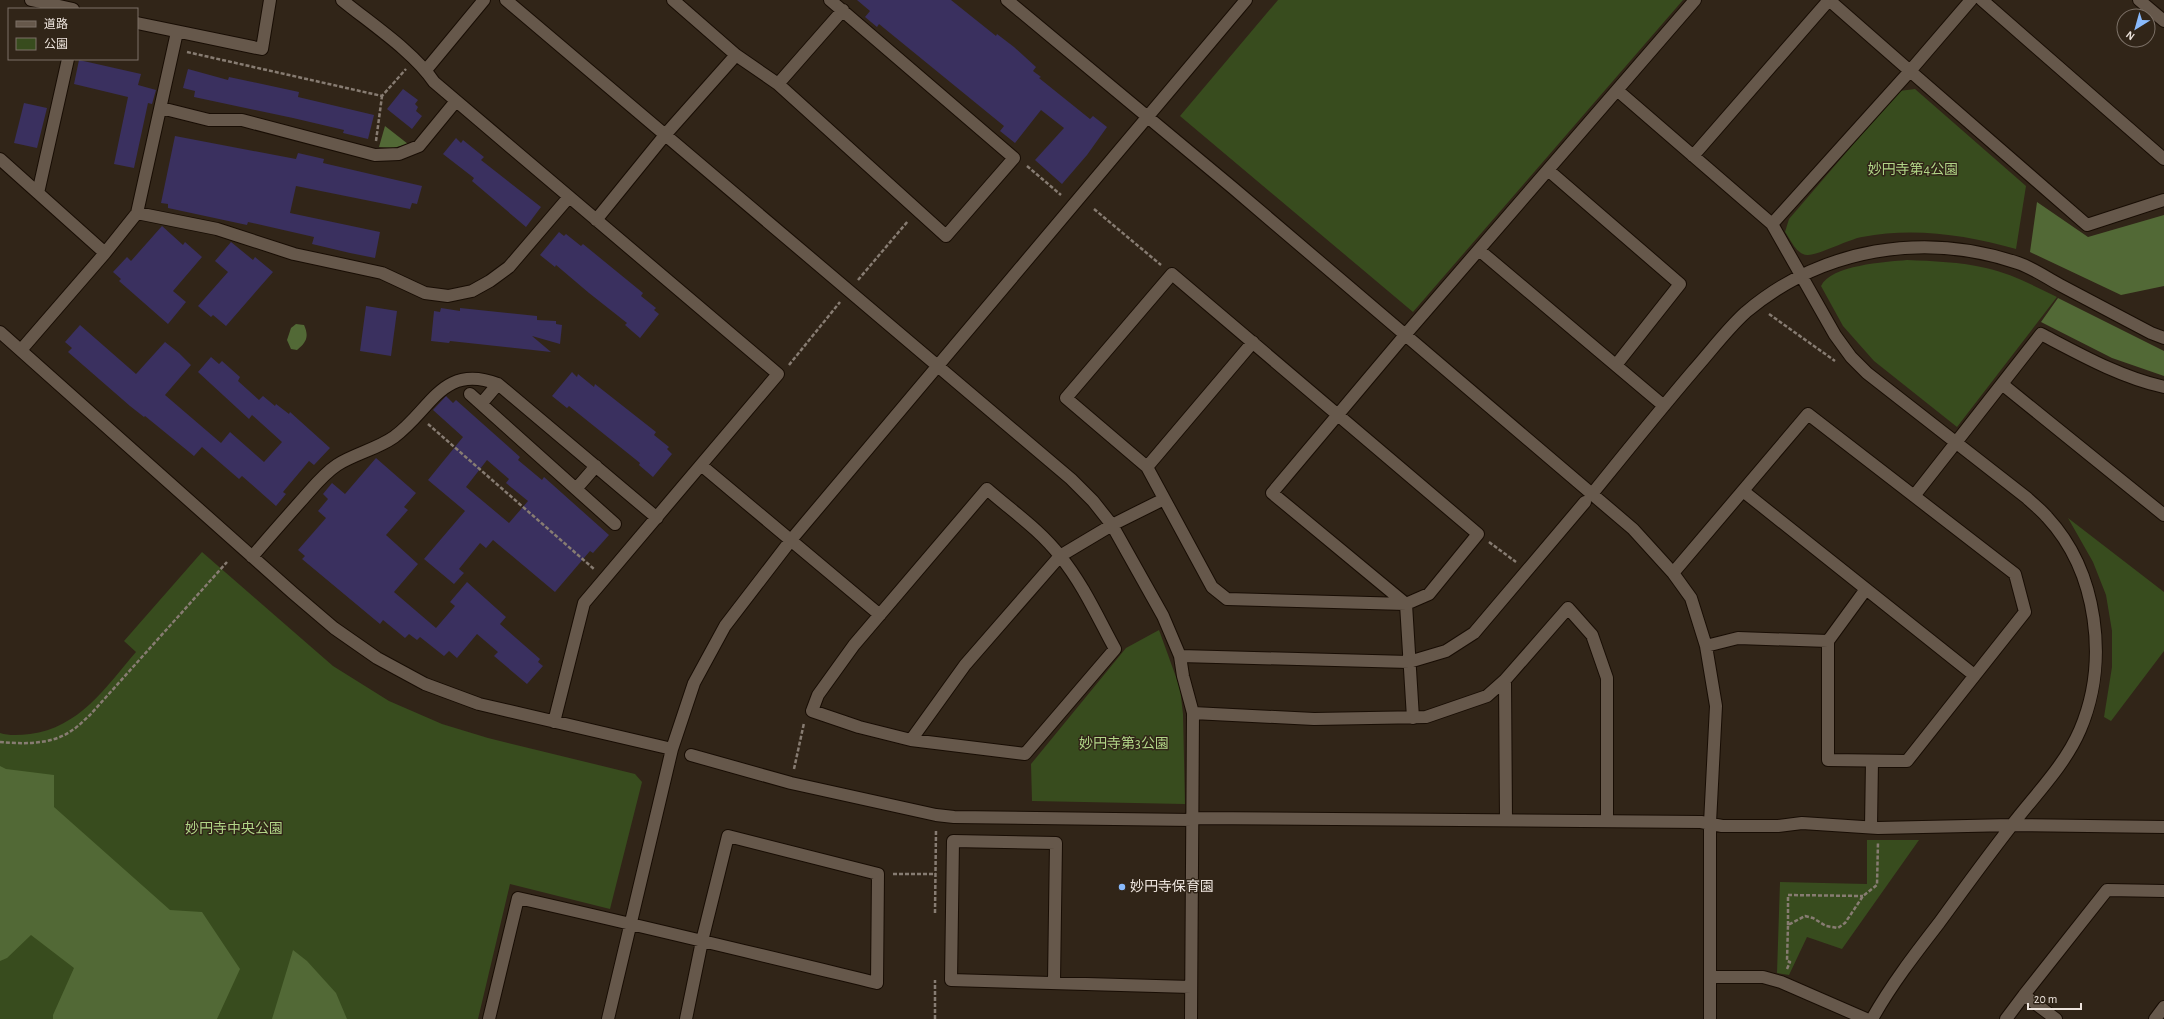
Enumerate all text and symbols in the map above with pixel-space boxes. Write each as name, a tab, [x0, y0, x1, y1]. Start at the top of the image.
legend	[8, 8, 138, 60]
north arrow	[2116, 8, 2156, 48]
text: 道路	[44, 17, 68, 30]
text: N	[2124, 29, 2137, 42]
text: 公園	[44, 38, 68, 50]
park label: 妙円寺第4公園	[1868, 161, 1958, 177]
park label: 妙円寺第3公園	[1079, 735, 1169, 751]
park label: 妙円寺中央公園	[185, 821, 283, 836]
place label: 妙円寺保育園	[1130, 879, 1214, 894]
marker: 妙円寺保育園	[1117, 882, 1127, 892]
scale bar	[2028, 985, 2081, 1011]
text: 20 m	[2034, 993, 2057, 1005]

